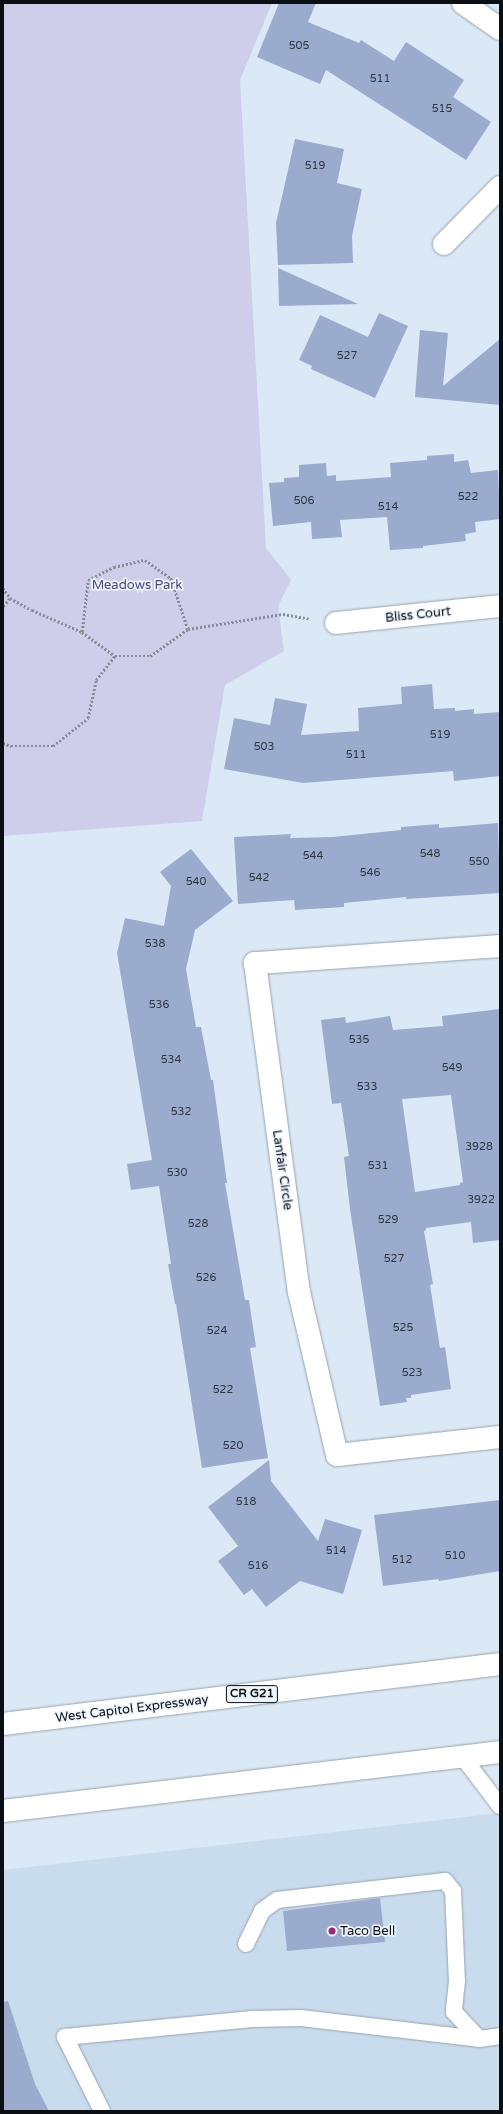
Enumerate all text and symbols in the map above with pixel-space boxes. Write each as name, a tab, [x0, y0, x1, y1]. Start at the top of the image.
house number: 505	[289, 39, 309, 53]
house number: 511	[370, 72, 390, 86]
house number: 515	[432, 102, 452, 116]
house number: 519	[305, 159, 325, 173]
house number: 527	[337, 349, 357, 363]
house number: 522	[458, 490, 478, 504]
house number: 506	[294, 494, 314, 508]
house number: 514	[378, 500, 398, 514]
park label: Meadows Park	[92, 577, 182, 593]
street label: Bliss Court	[384, 604, 452, 626]
house number: 519	[430, 728, 450, 742]
house number: 503	[254, 740, 274, 754]
house number: 511	[346, 748, 366, 762]
house number: 548	[420, 847, 440, 861]
house number: 544	[303, 849, 323, 863]
house number: 550	[469, 855, 489, 869]
house number: 546	[360, 866, 380, 880]
house number: 542	[249, 871, 269, 885]
house number: 540	[186, 875, 206, 889]
house number: 538	[145, 937, 165, 951]
house number: 536	[149, 998, 169, 1012]
house number: 535	[349, 1033, 369, 1047]
house number: 534	[161, 1053, 181, 1067]
house number: 549	[442, 1061, 462, 1075]
house number: 533	[357, 1080, 377, 1094]
house number: 532	[171, 1105, 191, 1119]
street label: Lanfair Circle	[269, 1129, 295, 1211]
house number: 3928	[465, 1140, 493, 1154]
house number: 531	[368, 1159, 388, 1173]
house number: 530	[167, 1166, 187, 1180]
house number: 3922	[467, 1193, 495, 1207]
house number: 529	[378, 1213, 398, 1227]
house number: 528	[188, 1217, 208, 1231]
house number: 527	[384, 1252, 404, 1266]
house number: 526	[196, 1271, 216, 1285]
house number: 525	[393, 1321, 413, 1335]
house number: 524	[207, 1324, 227, 1338]
house number: 523	[402, 1366, 422, 1380]
house number: 522	[213, 1383, 233, 1397]
house number: 520	[223, 1439, 243, 1453]
house number: 518	[236, 1495, 256, 1509]
house number: 514	[326, 1544, 346, 1558]
house number: 510	[445, 1549, 465, 1563]
house number: 512	[392, 1553, 412, 1567]
house number: 516	[248, 1559, 268, 1573]
road number: CR G21	[225, 1684, 279, 1704]
street label: West Capitol Expressway	[55, 1692, 209, 1726]
place label: Taco Bell	[340, 1923, 395, 1939]
marker: Taco Bell	[327, 1926, 337, 1936]

